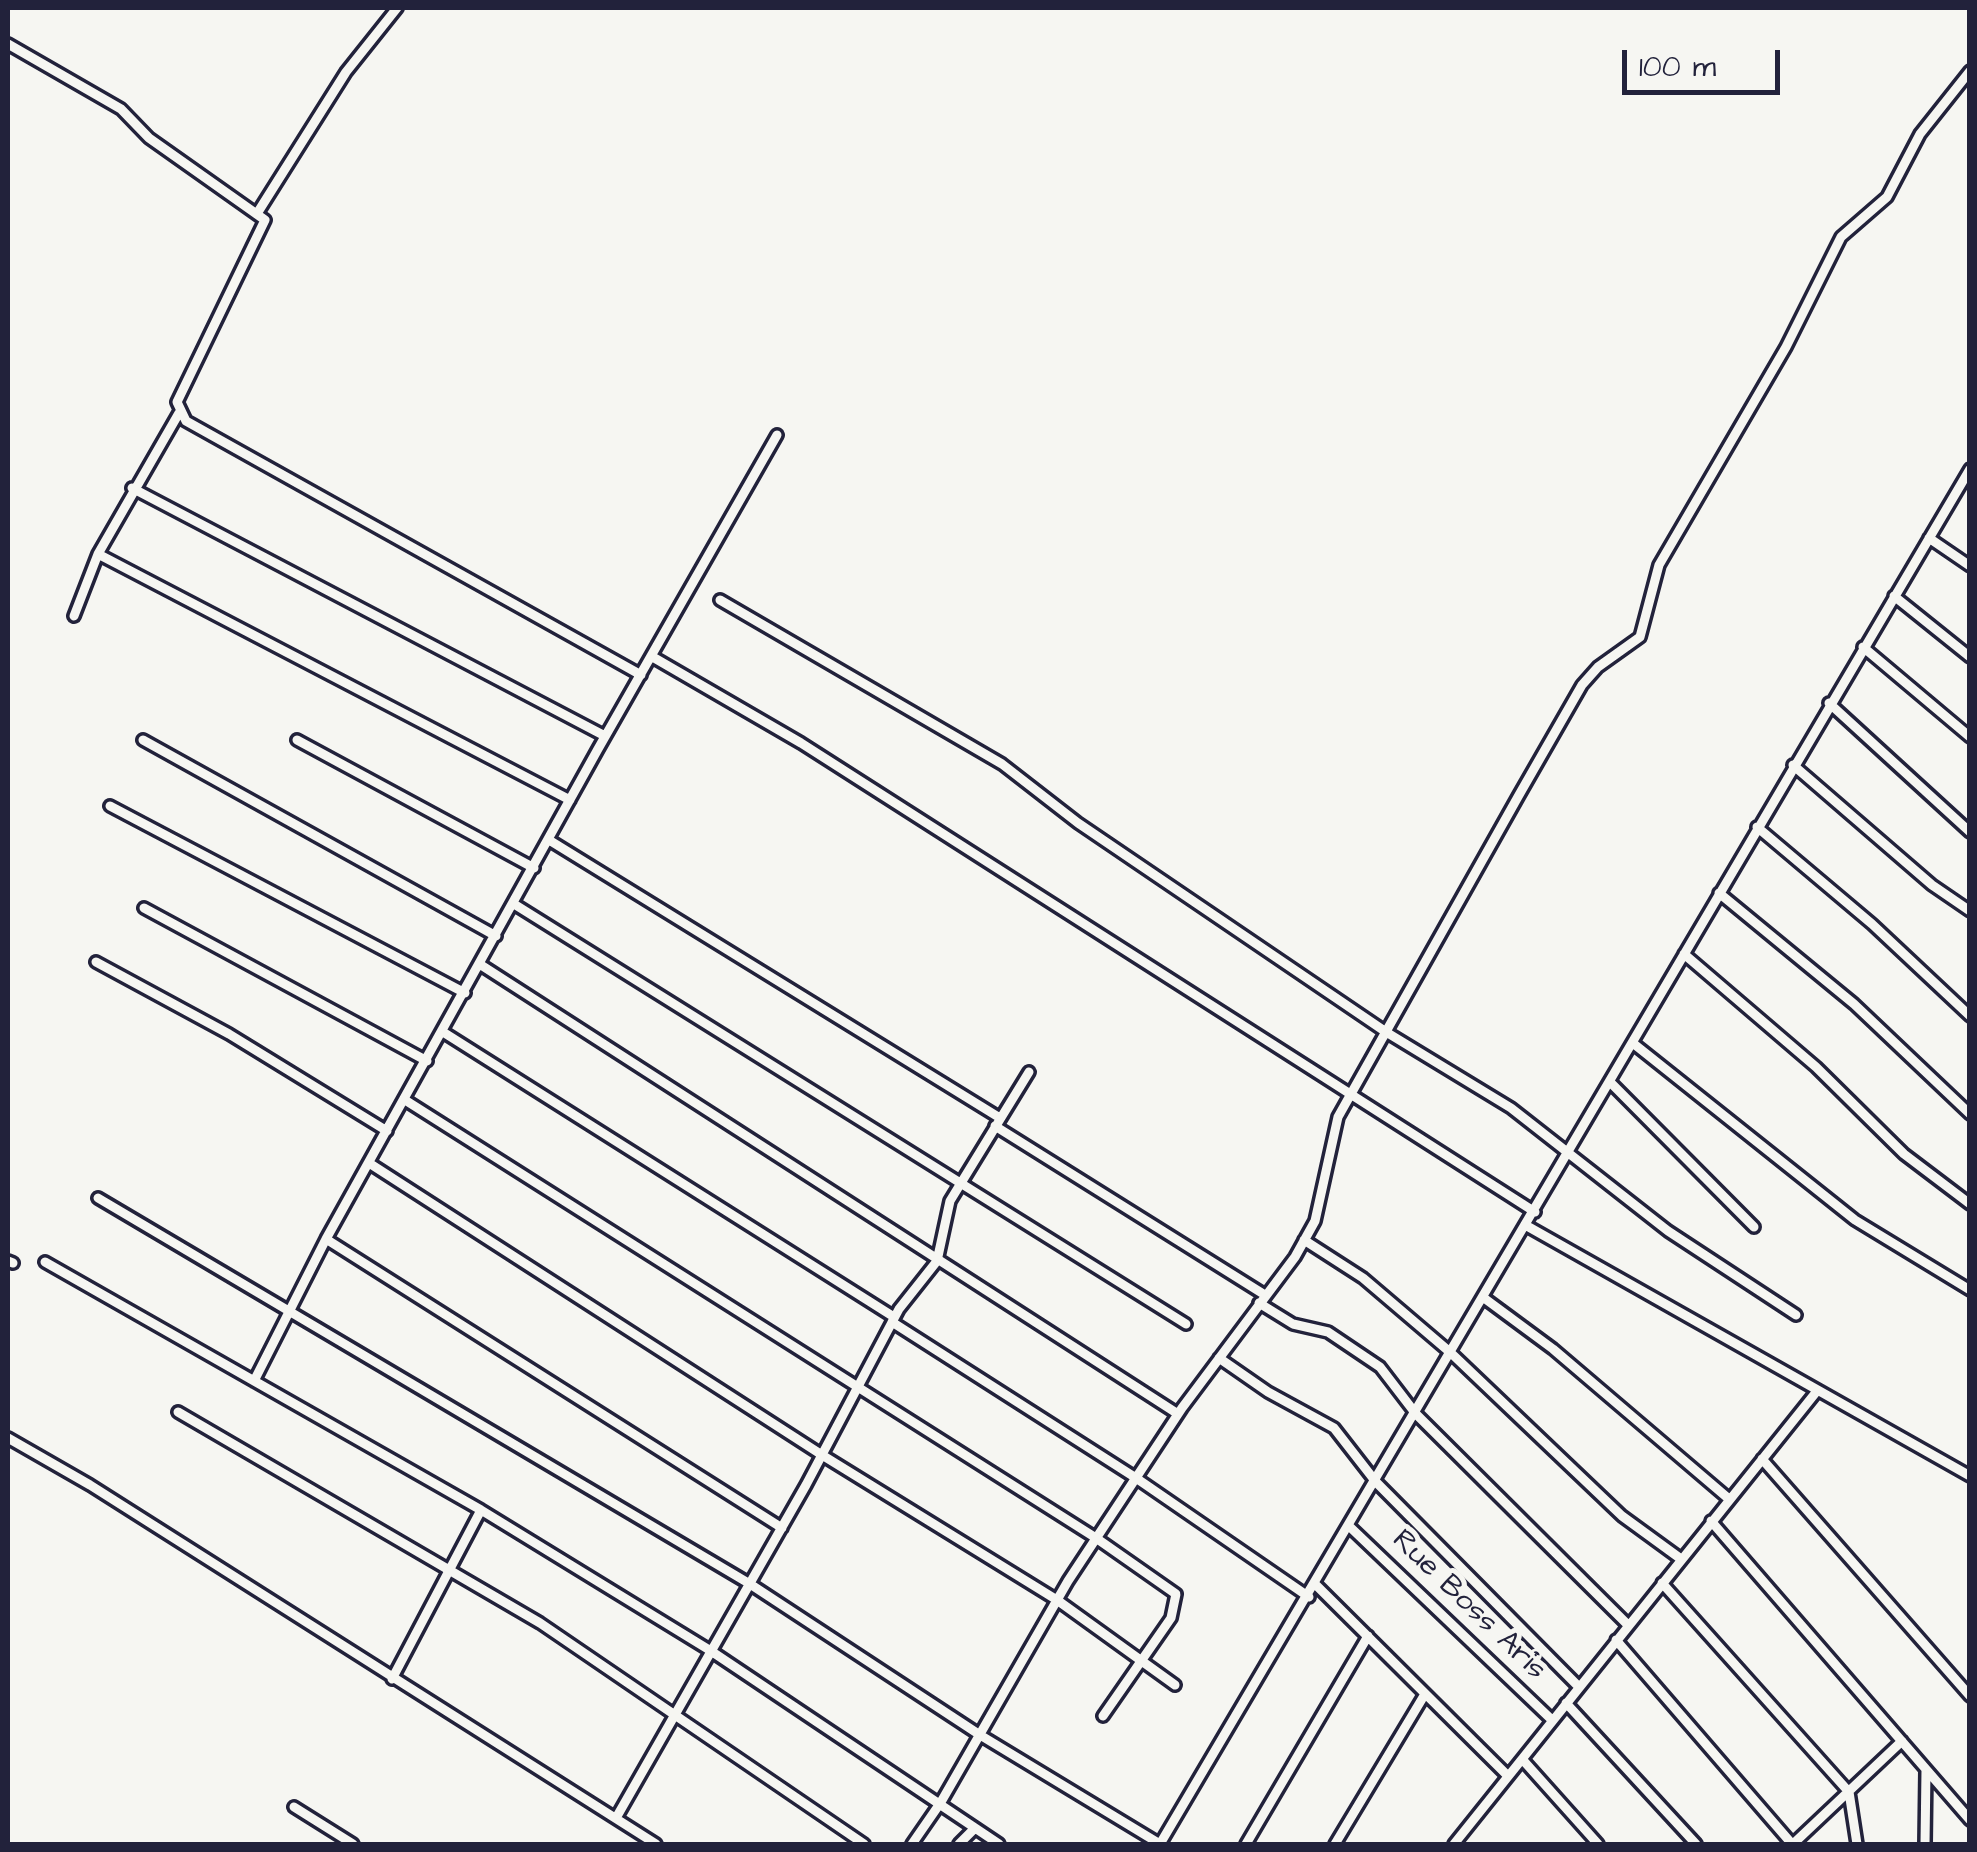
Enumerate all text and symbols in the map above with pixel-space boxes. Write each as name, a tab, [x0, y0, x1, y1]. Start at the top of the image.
scale bar	[1627, 30, 1784, 92]
text: 100 m	[1639, 46, 1716, 88]
street label: Rue Boss Aris	[1383, 1523, 1553, 1689]

